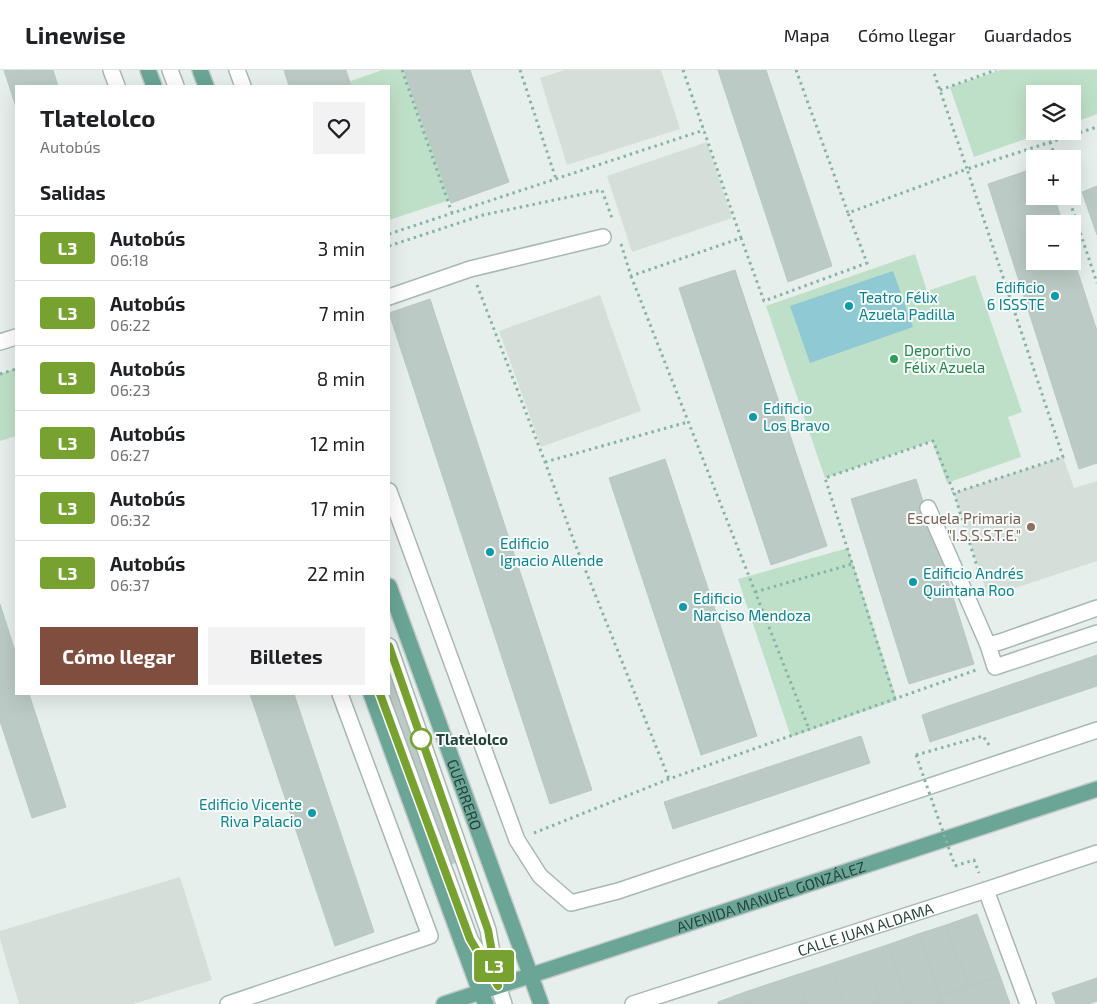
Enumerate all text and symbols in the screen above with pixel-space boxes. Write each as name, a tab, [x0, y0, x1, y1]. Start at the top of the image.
text: Linewise	[25, 20, 126, 49]
text: Mapa	[784, 24, 830, 46]
text: Cómo llegar	[858, 24, 956, 46]
text: Guardados	[984, 24, 1072, 46]
map controls	[1026, 85, 1081, 270]
button: layers	[1026, 85, 1081, 140]
button: heart	[313, 102, 365, 154]
text: Tlatelolco	[40, 103, 156, 132]
text: Autobús	[40, 137, 101, 156]
button: +	[1026, 150, 1081, 205]
text: Salidas	[40, 181, 106, 204]
button: −	[1026, 215, 1081, 270]
text: Autobús	[110, 227, 185, 250]
text: L3	[58, 237, 77, 259]
text: 3 min	[318, 237, 365, 260]
text: 06:18	[110, 250, 149, 269]
place label: Edificio 6 ISSSTE	[987, 278, 1045, 313]
place label: Teatro Félix Azuela Padilla	[859, 288, 955, 323]
marker: Edificio 6 ISSSTE	[1049, 290, 1061, 302]
text: Autobús	[110, 292, 185, 315]
marker: Teatro Félix Azuela Padilla	[843, 300, 855, 312]
text: L3	[58, 302, 77, 324]
text: 7 min	[319, 302, 365, 325]
text: 06:22	[110, 315, 151, 334]
place label: Deportivo Félix Azuela	[904, 341, 985, 376]
marker: Deportivo Félix Azuela	[888, 353, 900, 365]
text: Autobús	[110, 357, 185, 380]
text: L3	[58, 367, 77, 389]
text: 8 min	[317, 367, 365, 390]
text: 06:23	[110, 380, 150, 399]
place label: Edificio Los Bravo	[763, 399, 830, 434]
marker: Edificio Los Bravo	[747, 411, 759, 423]
text: Autobús	[110, 422, 185, 445]
text: L3	[58, 432, 77, 454]
text: 12 min	[310, 432, 365, 455]
text: 06:27	[110, 445, 150, 464]
text: Autobús	[110, 487, 185, 510]
text: L3	[58, 497, 77, 519]
text: 17 min	[311, 497, 365, 520]
place label: Escuela Primaria "I.S.S.S.T.E."	[907, 509, 1021, 544]
text: 06:32	[110, 510, 150, 529]
marker: Escuela Primaria "I.S.S.S.T.E."	[1025, 521, 1037, 533]
place label: Edificio Ignacio Allende	[500, 534, 603, 569]
marker: Edificio Ignacio Allende	[484, 546, 496, 558]
text: Autobús	[110, 552, 185, 575]
text: L3	[58, 562, 77, 584]
text: 22 min	[307, 562, 365, 585]
place label: Edificio Andrés Quintana Roo	[923, 564, 1024, 600]
text: 06:37	[110, 575, 150, 594]
marker: Edificio Andrés Quintana Roo	[907, 576, 919, 588]
place label: Edificio Narciso Mendoza	[693, 589, 811, 624]
marker: Edificio Narciso Mendoza	[677, 601, 689, 613]
button: Cómo llegar	[40, 627, 198, 685]
button: Billetes	[208, 627, 365, 685]
marker: Tlatelolco	[410, 728, 432, 750]
place label: Tlatelolco	[436, 730, 508, 748]
street label: GUERRERO	[444, 757, 486, 833]
place label: Edificio Vicente Riva Palacio	[199, 795, 302, 830]
marker: Edificio Vicente Riva Palacio	[306, 807, 318, 819]
street label: AVENIDA MANUEL GONZÁLEZ	[674, 857, 868, 936]
street label: CALLE JUAN ALDAMA	[795, 898, 936, 959]
line badge: L3	[472, 950, 516, 982]
text: L3	[484, 955, 504, 977]

